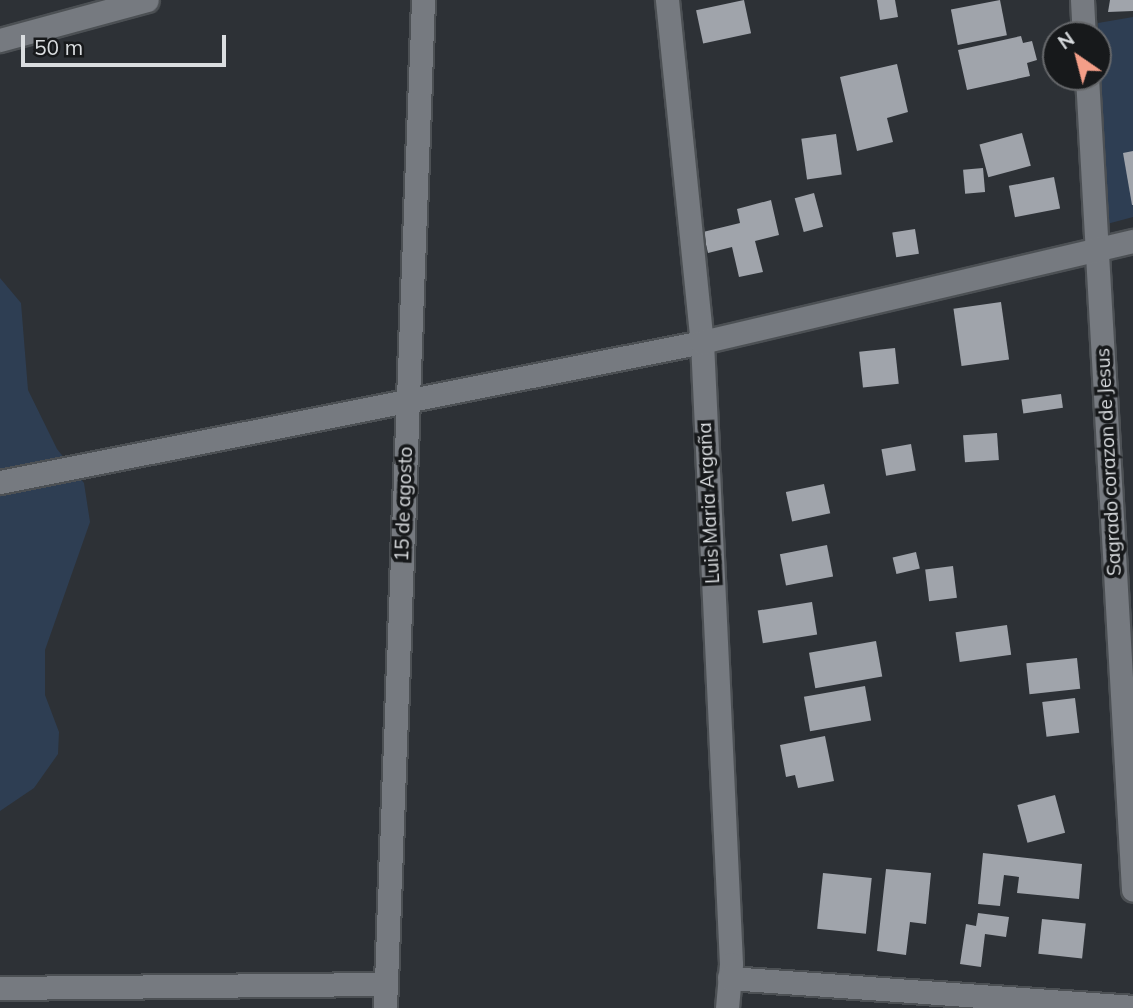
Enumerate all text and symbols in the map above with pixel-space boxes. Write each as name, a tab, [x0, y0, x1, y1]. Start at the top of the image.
scale bar	[24, 21, 229, 65]
north arrow	[1042, 21, 1112, 91]
text: N	[1053, 26, 1079, 54]
text: 50 m	[34, 34, 83, 60]
street label: Sagrado corazon de Jesus	[1092, 348, 1126, 576]
street label: Luis Maria Argaña	[693, 422, 725, 584]
street label: 15 de agosto	[391, 446, 417, 562]

